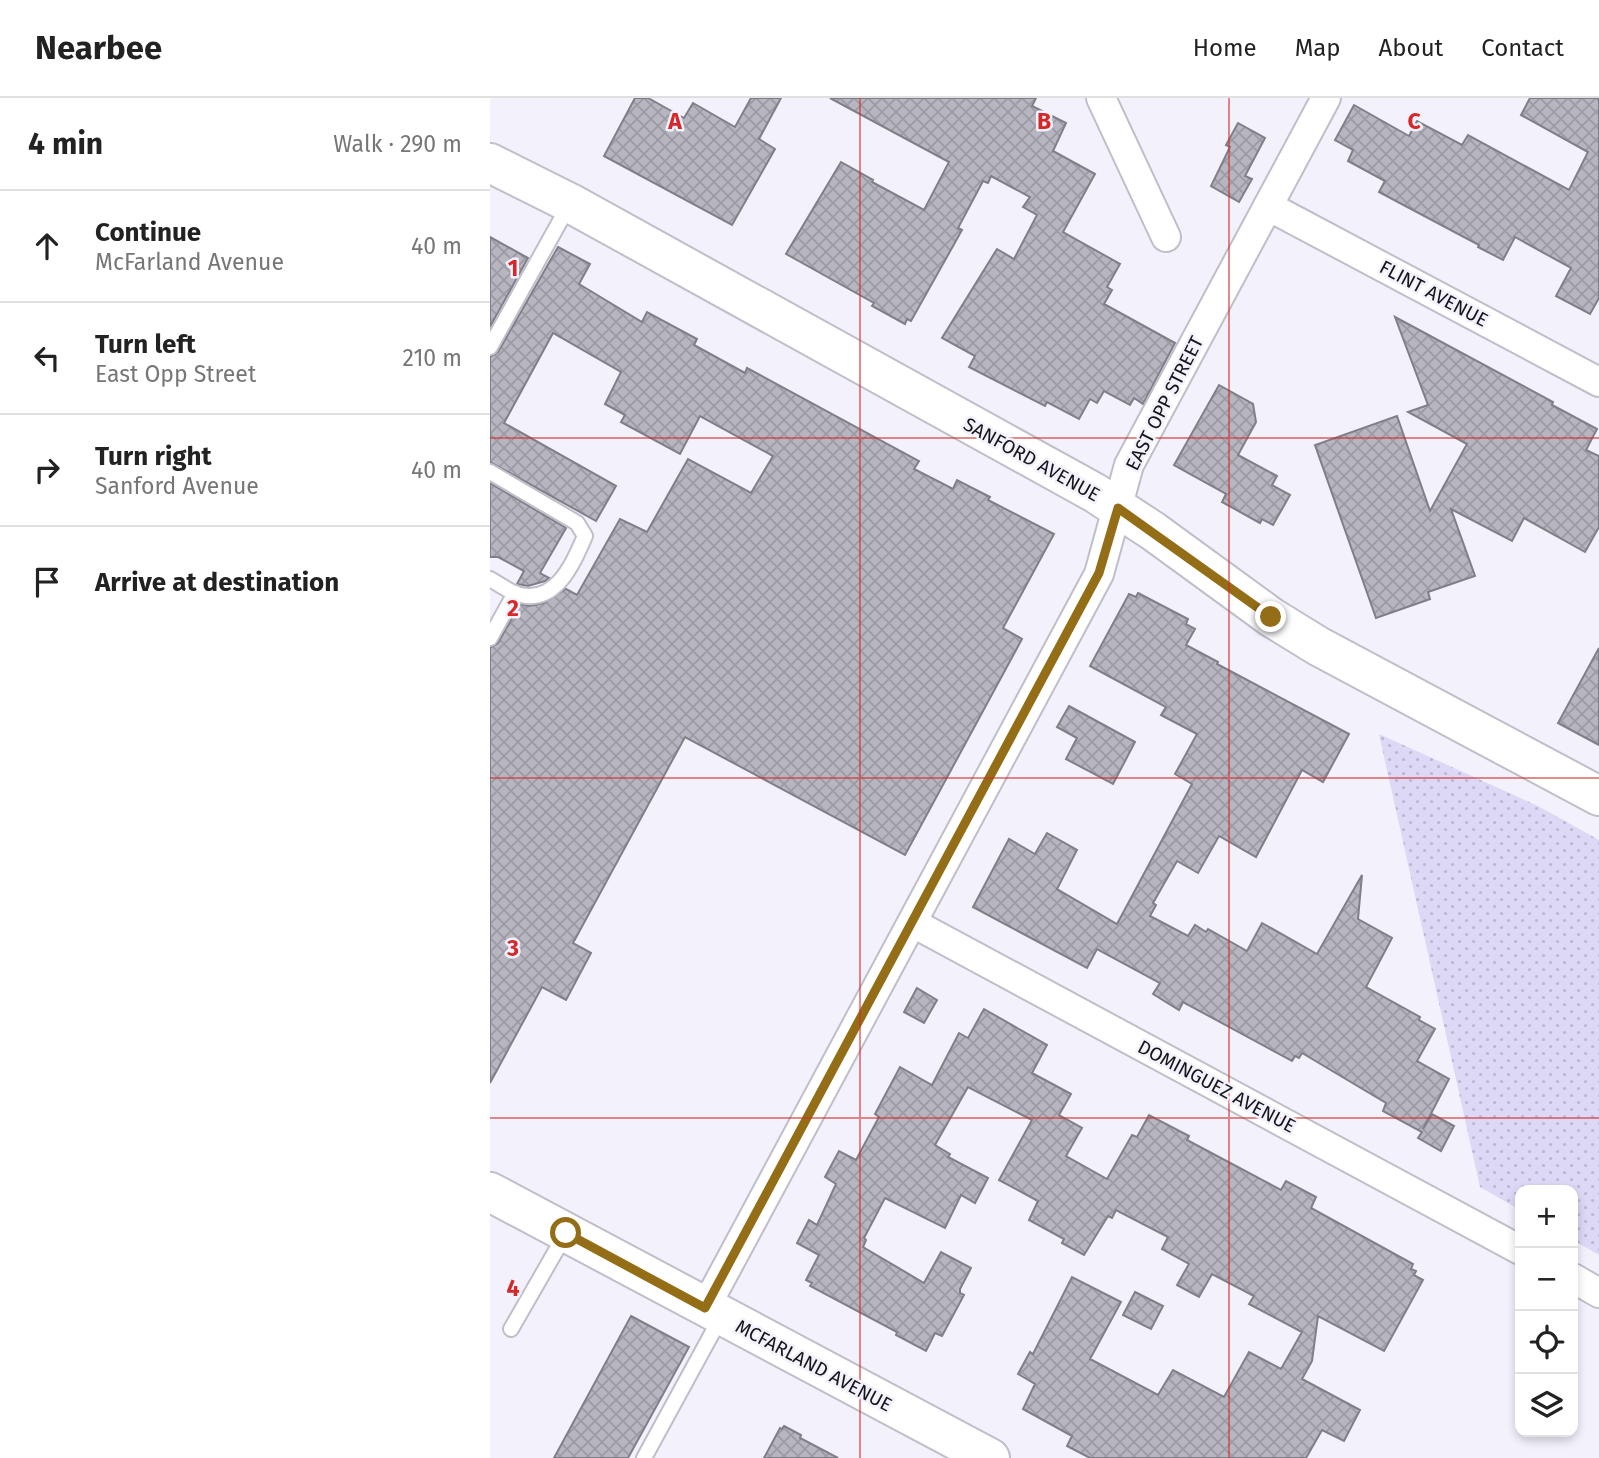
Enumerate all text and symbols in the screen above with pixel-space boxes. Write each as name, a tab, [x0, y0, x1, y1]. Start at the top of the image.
text: Nearbee	[35, 28, 162, 68]
text: Home	[1193, 34, 1257, 62]
text: Map	[1295, 34, 1341, 62]
text: About	[1379, 34, 1443, 62]
text: Contact	[1481, 34, 1564, 62]
text: A	[667, 107, 682, 135]
text: B	[1037, 107, 1051, 135]
text: C	[1407, 107, 1421, 135]
text: 4 min	[28, 126, 103, 162]
text: Walk · 290 m	[333, 130, 462, 158]
text: Continue	[95, 217, 201, 248]
icon: ahead	[28, 227, 66, 265]
text: 40 m	[411, 232, 462, 260]
text: McFarland Avenue	[95, 248, 284, 276]
text: 1	[508, 254, 518, 282]
street label: FLINT AVENUE	[1376, 255, 1492, 332]
text: Turn left	[95, 329, 196, 360]
street label: EAST OPP STREET	[1121, 332, 1208, 474]
icon: left	[28, 339, 66, 377]
text: 210 m	[403, 344, 462, 372]
text: East Opp Street	[95, 360, 256, 388]
street label: SANFORD AVENUE	[960, 413, 1104, 506]
text: Turn right	[95, 441, 212, 472]
icon: right	[28, 451, 66, 489]
text: 40 m	[411, 456, 462, 484]
text: Sanford Avenue	[95, 472, 259, 500]
icon: arrive	[28, 563, 66, 601]
text: Arrive at destination	[95, 567, 339, 598]
text: 2	[507, 594, 519, 622]
route end	[1255, 601, 1286, 632]
text: 3	[506, 934, 519, 962]
street label: DOMINGUEZ AVENUE	[1134, 1035, 1300, 1138]
map controls	[1515, 1185, 1578, 1437]
button: +	[1515, 1185, 1578, 1248]
route start	[550, 1217, 581, 1248]
button: −	[1515, 1248, 1578, 1311]
text: 4	[507, 1274, 520, 1302]
button: locate	[1515, 1311, 1578, 1374]
street label: MCFARLAND AVENUE	[732, 1315, 896, 1416]
button: layers	[1515, 1374, 1578, 1437]

